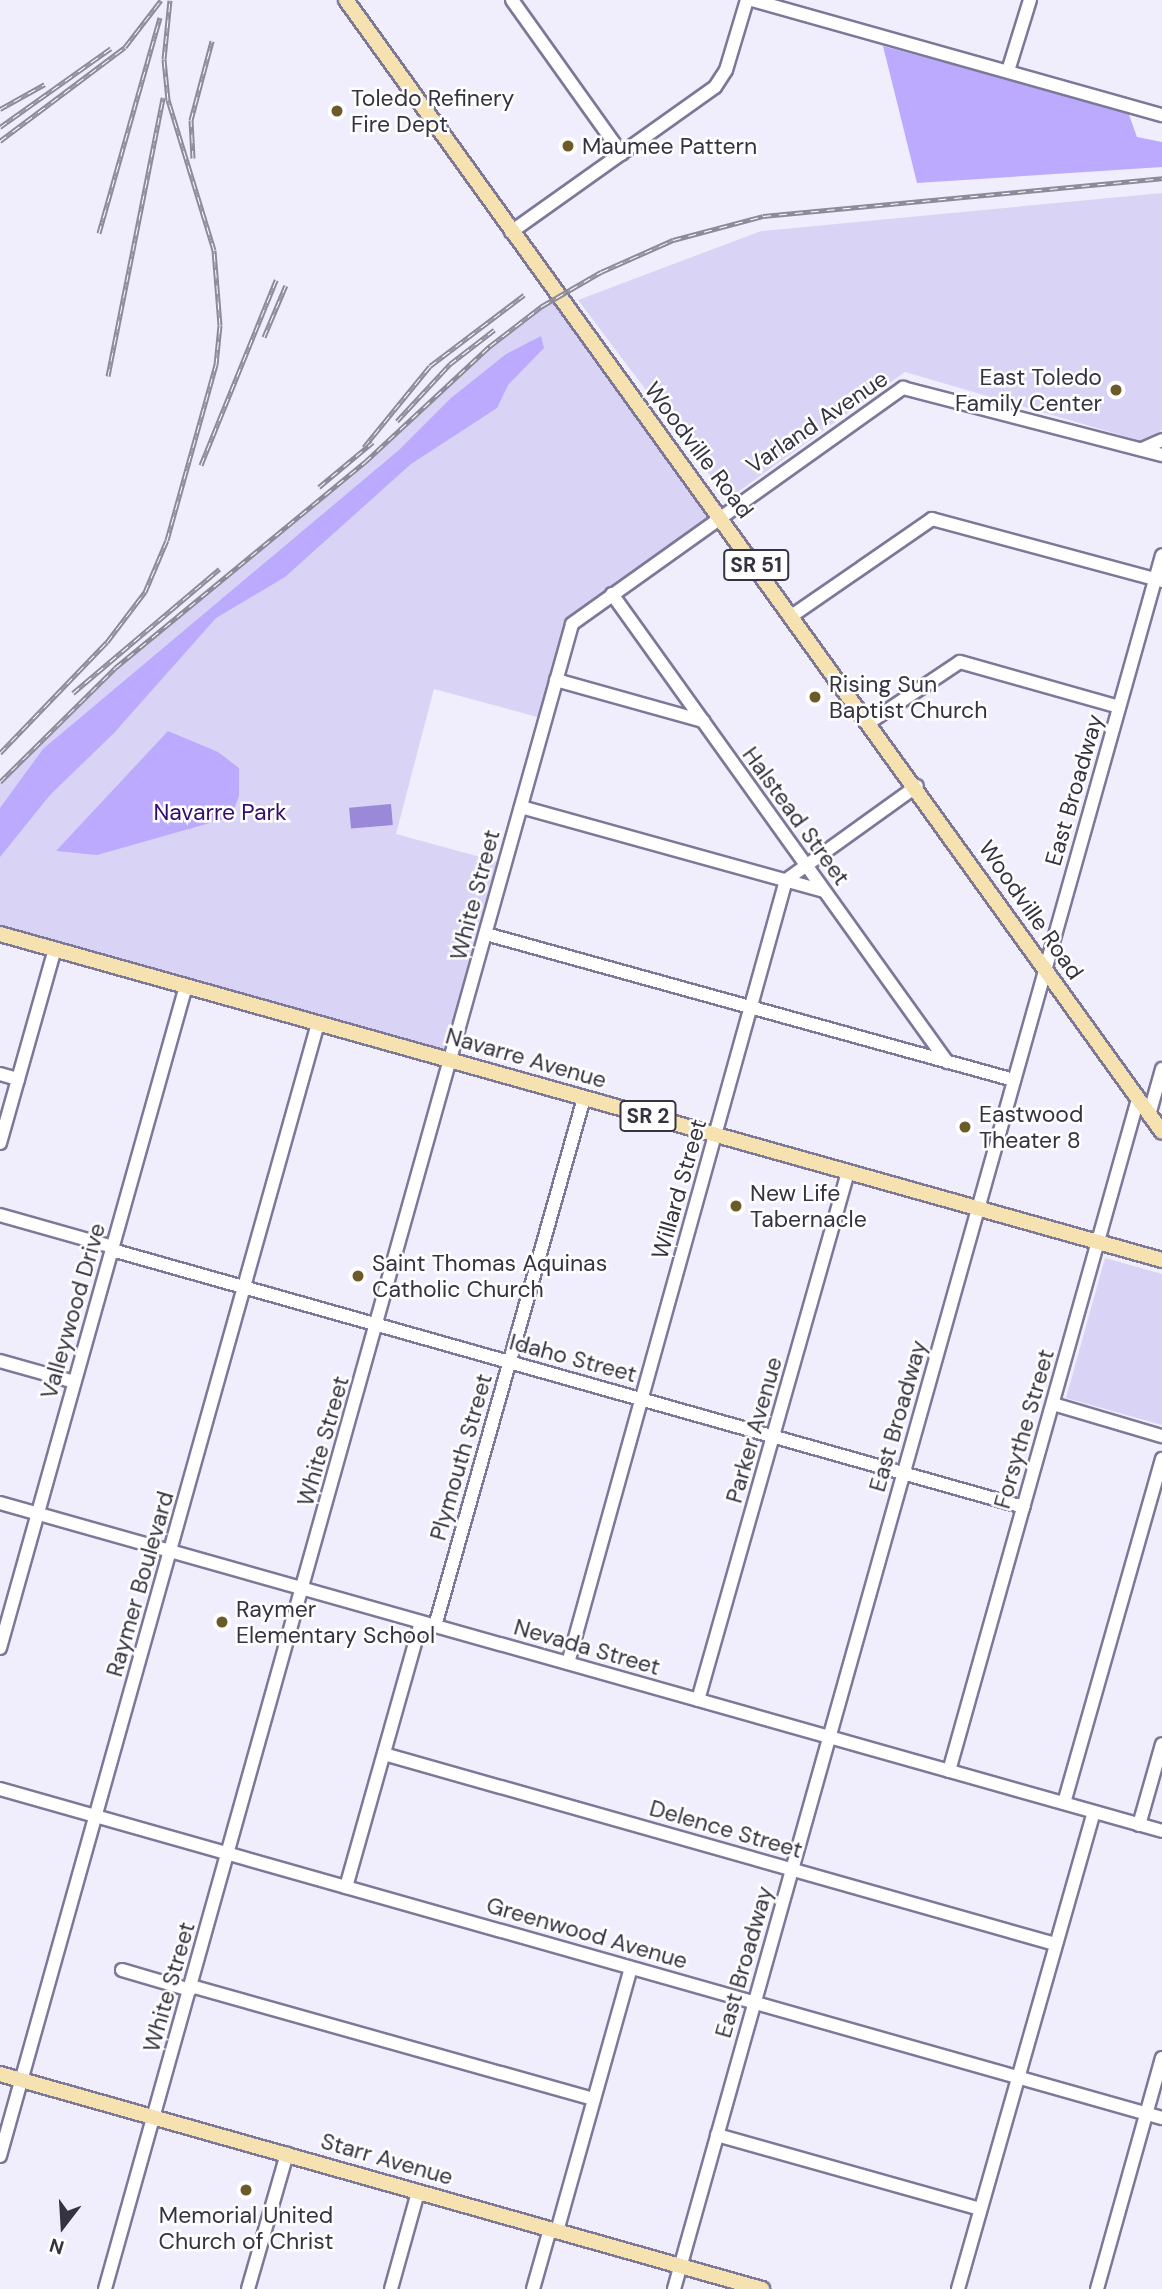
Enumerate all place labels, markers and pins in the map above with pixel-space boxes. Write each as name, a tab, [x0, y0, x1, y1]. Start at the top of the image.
place label: Toledo Refinery Fire Dept	[351, 84, 514, 138]
marker: Toledo Refinery Fire Dept	[329, 103, 345, 119]
place label: Maumee Pattern	[582, 132, 757, 160]
marker: Maumee Pattern	[560, 138, 576, 154]
place label: East Toledo Family Center	[955, 363, 1102, 417]
marker: East Toledo Family Center	[1108, 382, 1124, 398]
place label: Rising Sun Baptist Church	[829, 670, 987, 724]
marker: Rising Sun Baptist Church	[807, 689, 823, 705]
place label: Eastwood Theater 8	[979, 1100, 1083, 1154]
marker: Eastwood Theater 8	[957, 1119, 973, 1135]
place label: New Life Tabernacle	[750, 1179, 867, 1233]
marker: New Life Tabernacle	[728, 1198, 744, 1214]
place label: Saint Thomas Aquinas Catholic Church	[372, 1249, 607, 1303]
marker: Saint Thomas Aquinas Catholic Church	[350, 1268, 366, 1284]
place label: Raymer Elementary School	[236, 1595, 435, 1649]
marker: Raymer Elementary School	[214, 1614, 230, 1630]
marker: Memorial United Church of Christ	[238, 2182, 254, 2198]
place label: Memorial United Church of Christ	[159, 2201, 333, 2255]

